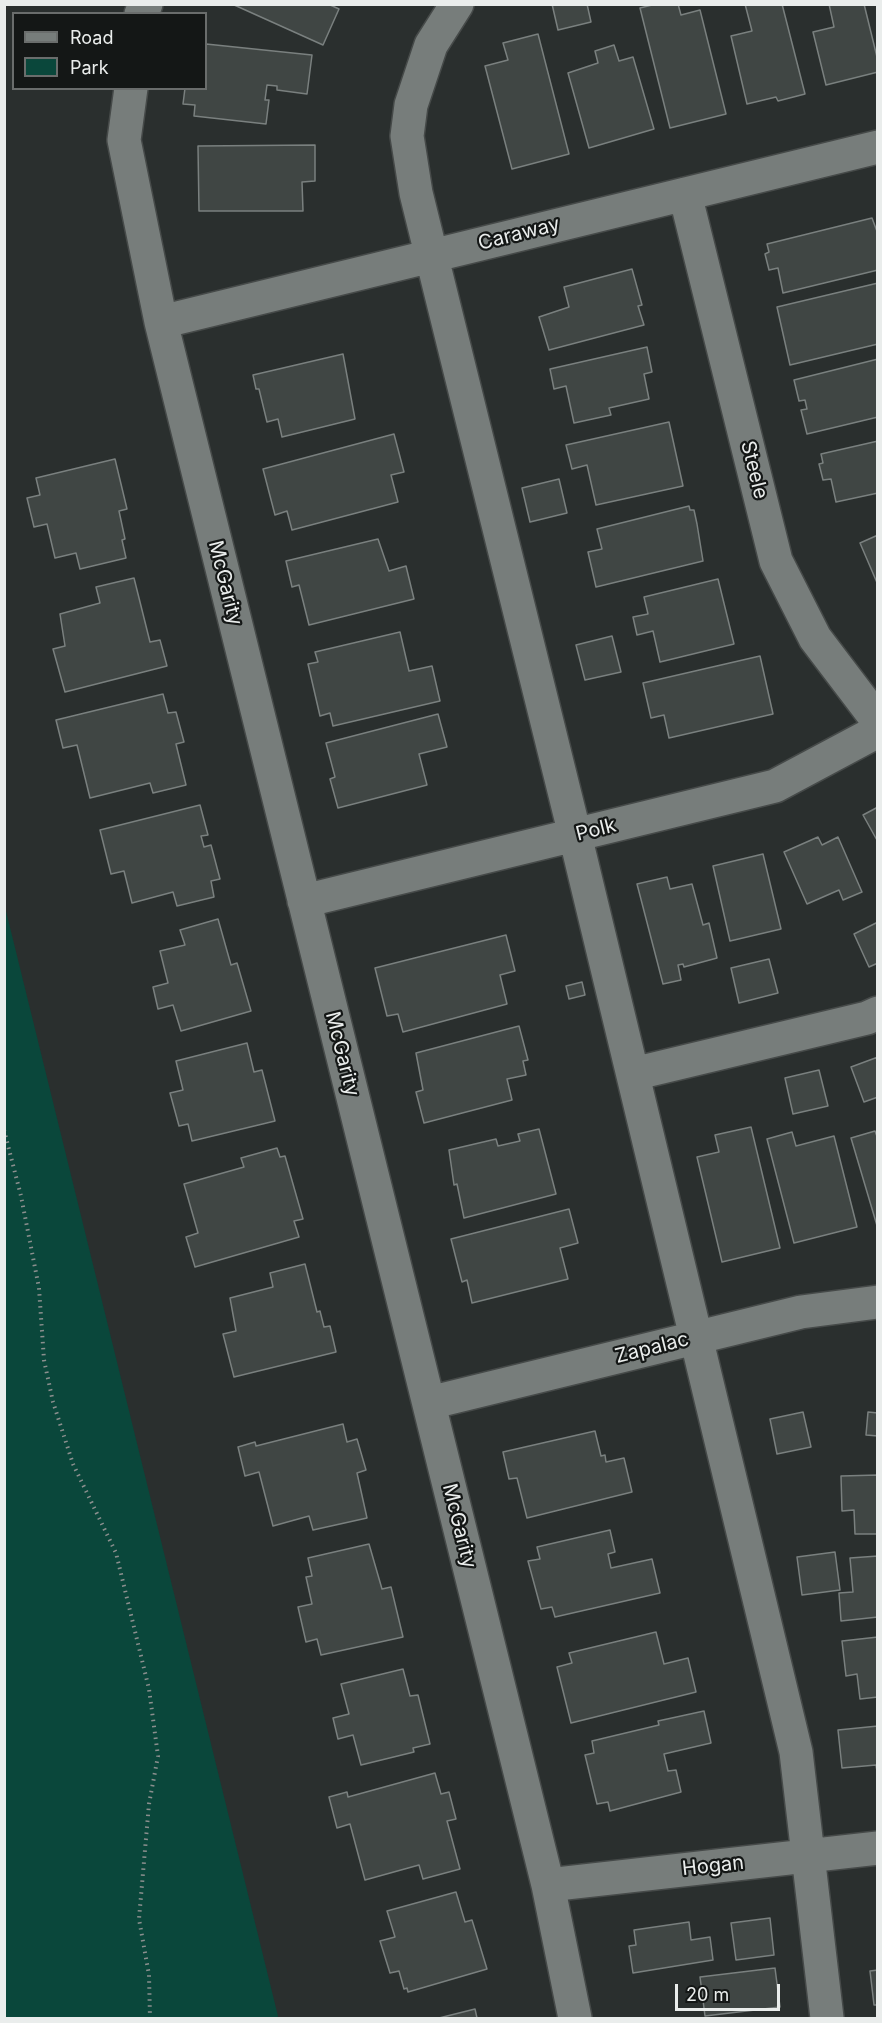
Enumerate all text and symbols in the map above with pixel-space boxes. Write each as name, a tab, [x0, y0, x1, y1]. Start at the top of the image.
legend	[12, 12, 207, 90]
text: Road	[70, 27, 113, 48]
text: Park	[70, 57, 109, 78]
street label: Caraway	[476, 212, 562, 256]
street label: Steele	[735, 438, 773, 502]
street label: McGarity	[203, 538, 247, 628]
street label: Polk	[573, 813, 619, 847]
street label: McGarity	[320, 1009, 364, 1099]
street label: Zapalac	[613, 1327, 691, 1369]
street label: McGarity	[437, 1481, 481, 1571]
street label: Hogan	[681, 1851, 745, 1881]
scale bar	[678, 1972, 783, 2010]
text: 20 m	[686, 1984, 729, 2005]

